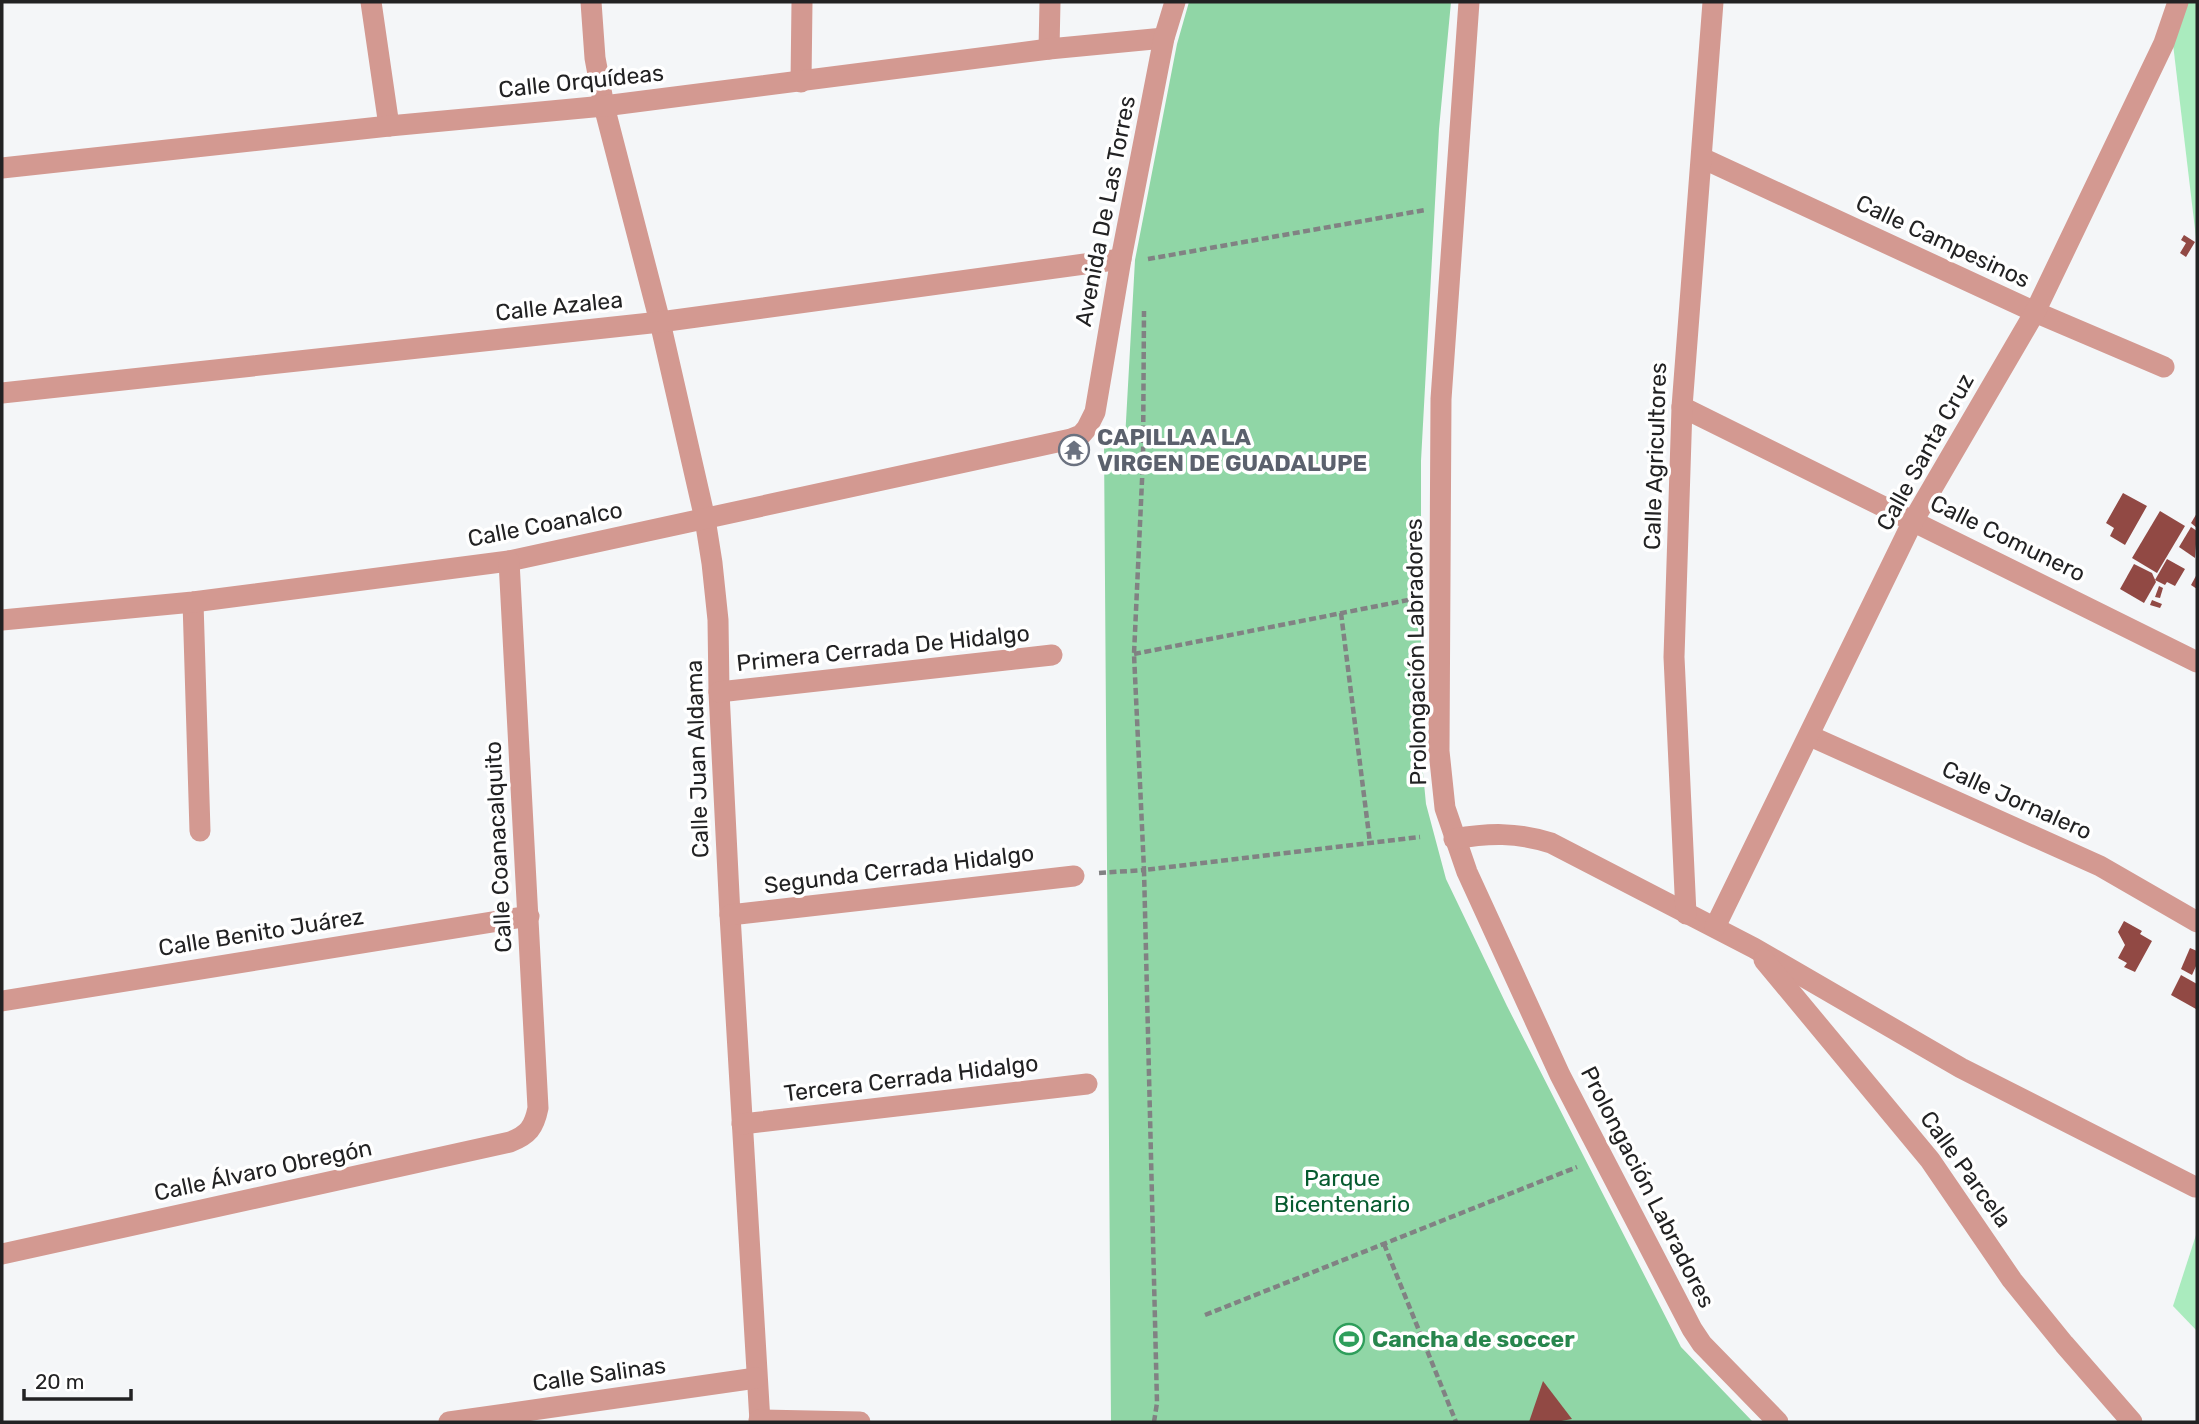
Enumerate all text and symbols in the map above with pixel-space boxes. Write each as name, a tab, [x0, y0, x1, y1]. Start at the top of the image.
street label: Calle Orquídeas	[497, 58, 665, 104]
street label: Avenida De Las Torres	[1069, 93, 1141, 329]
street label: Calle Campesinos	[1851, 188, 2035, 294]
street label: Calle Azalea	[494, 285, 624, 327]
street label: Calle Agricultores	[1638, 362, 1672, 550]
street label: Calle Santa Cruz	[1870, 368, 1980, 536]
place label: CAPILLA A LA VIRGEN DE GUADALUPE	[1097, 423, 1367, 477]
temple icon: CAPILLA A LA VIRGEN DE GUADALUPE	[1057, 433, 1091, 467]
street label: Calle Comunero	[1926, 488, 2090, 588]
street label: Calle Coanalco	[465, 495, 625, 553]
street label: Prolongación Labradores	[1400, 518, 1432, 786]
street label: Primera Cerrada De Hidalgo	[735, 619, 1031, 677]
street label: Calle Juan Aldama	[680, 659, 714, 859]
street label: Calle Coanacalquito	[478, 740, 518, 954]
street label: Calle Jornalero	[1938, 754, 2096, 846]
street label: Segunda Cerrada Hidalgo	[762, 839, 1036, 899]
street label: Calle Benito Juárez	[156, 902, 366, 962]
street label: Tercera Cerrada Hidalgo	[782, 1049, 1040, 1107]
street label: Prolongación Labradores	[1575, 1062, 1721, 1312]
street label: Calle Parcela	[1914, 1105, 2018, 1233]
street label: Calle Álvaro Obregón	[152, 1133, 374, 1207]
park label: Parque Bicentenario	[1274, 1164, 1410, 1218]
sports icon: Cancha de soccer	[1332, 1322, 1366, 1356]
place label: Cancha de soccer	[1372, 1325, 1575, 1353]
street label: Calle Salinas	[531, 1351, 667, 1397]
scale bar	[24, 1358, 131, 1402]
text: 20 m	[35, 1369, 84, 1394]

